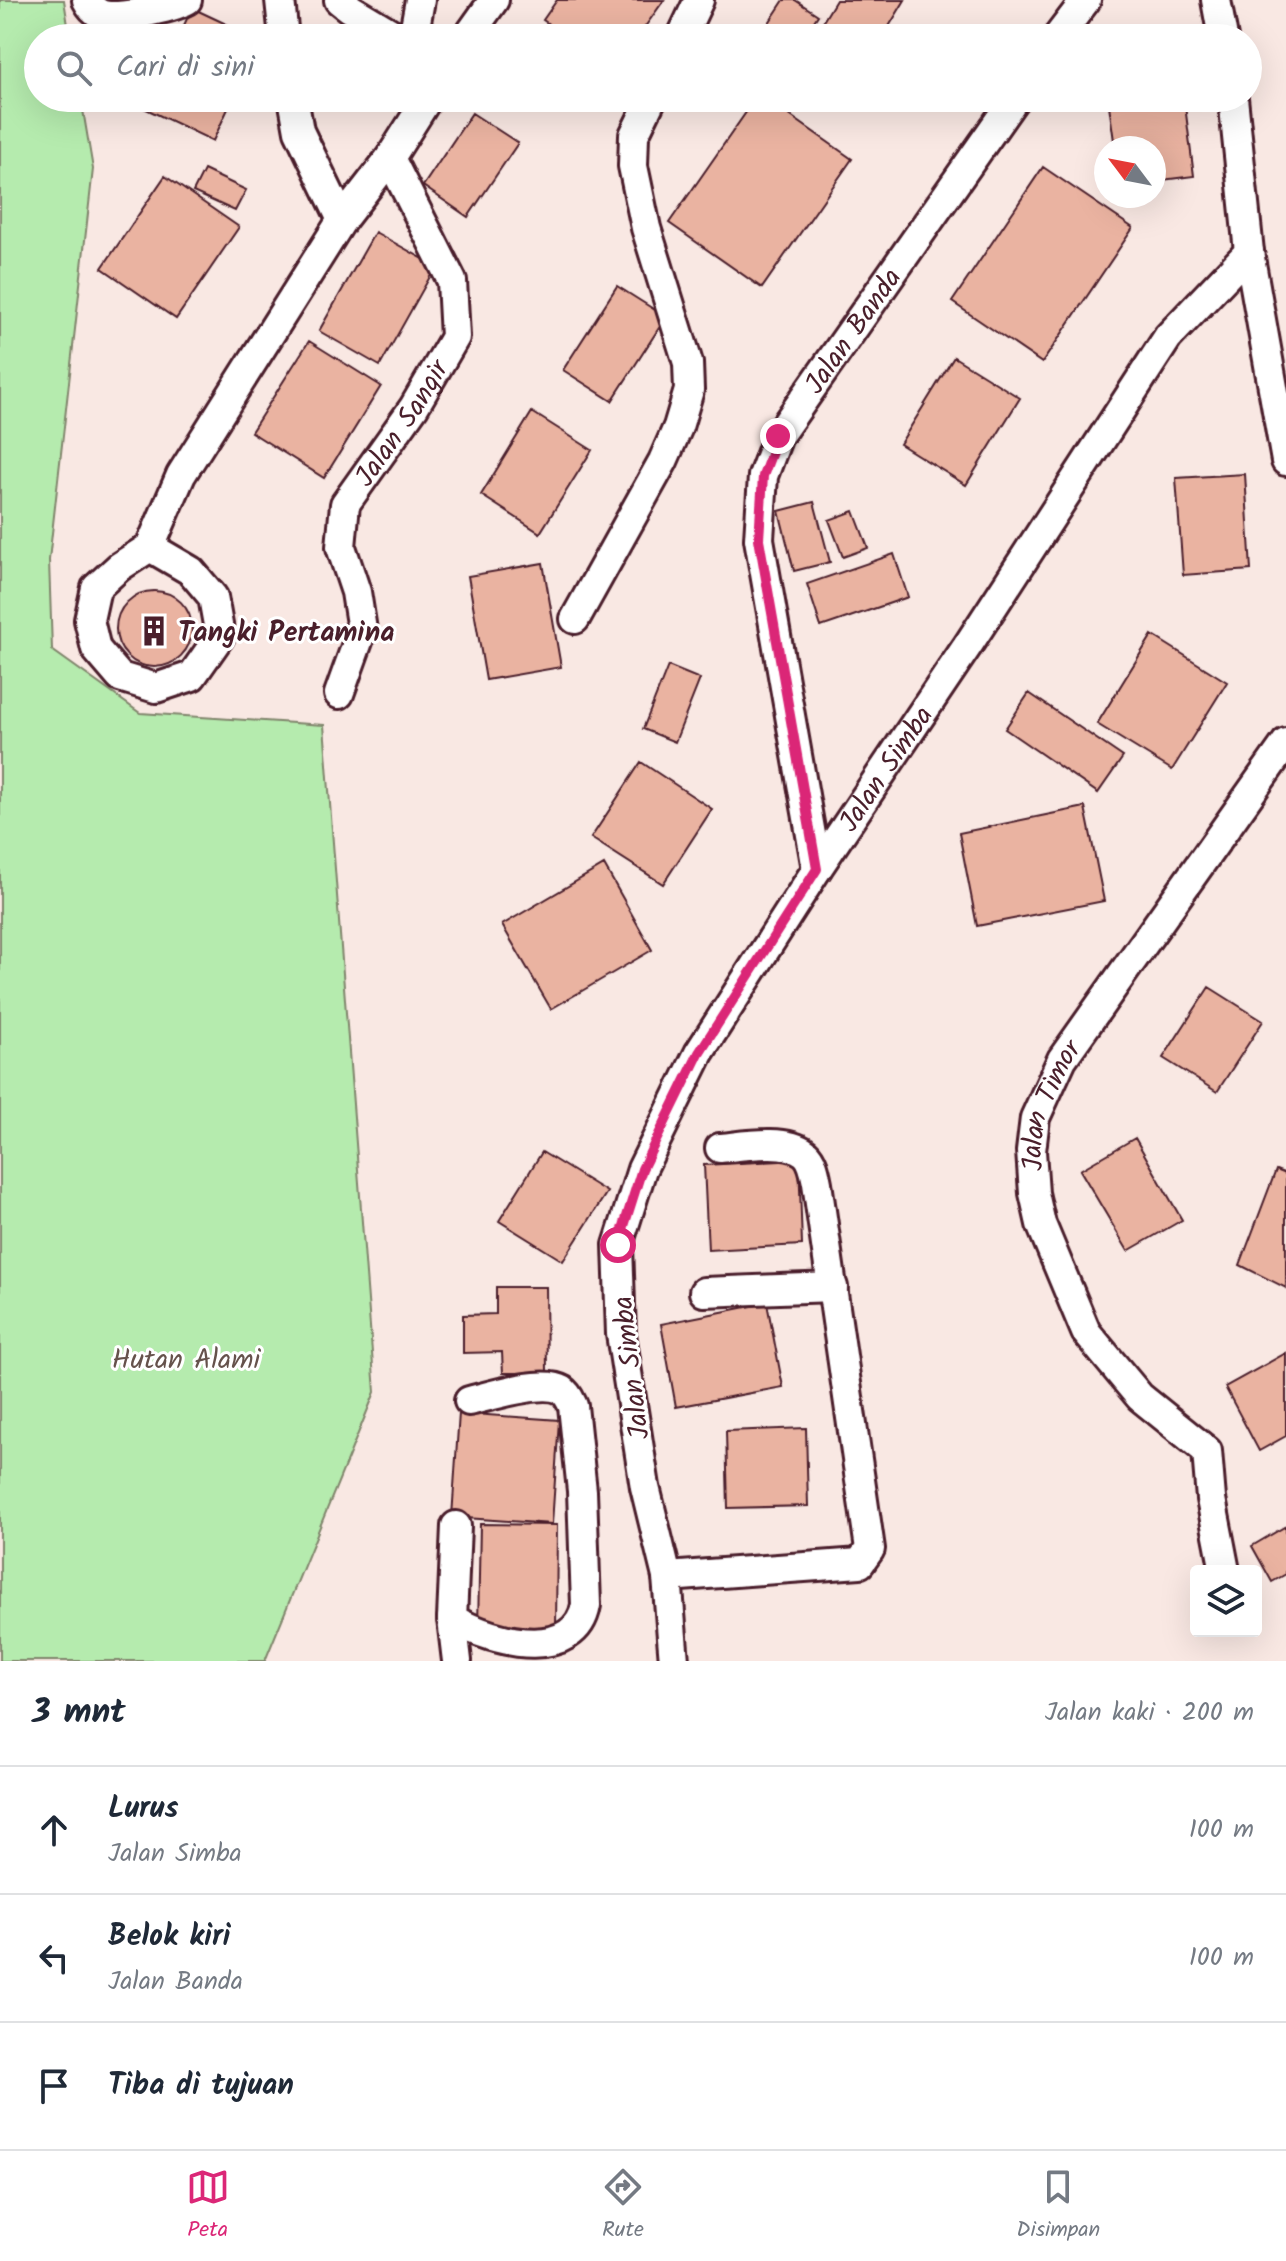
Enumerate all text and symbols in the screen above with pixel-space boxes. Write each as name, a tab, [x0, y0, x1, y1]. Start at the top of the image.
search box	[24, 24, 1262, 112]
text: Cari di sini	[116, 44, 254, 92]
icon: search	[52, 46, 96, 90]
north arrow	[1094, 136, 1166, 208]
street label: Jalan Banda	[794, 259, 914, 404]
street label: Jalan Sangir	[344, 350, 463, 497]
route end	[760, 418, 796, 454]
place label: Tangki Pertamina	[178, 611, 394, 656]
building icon: Tangki Pertamina	[137, 614, 171, 648]
street label: Jalan Simba	[828, 697, 946, 842]
street label: Jalan Timor	[1011, 1030, 1095, 1173]
route start	[600, 1227, 636, 1263]
street label: Jalan Simba	[601, 1293, 664, 1442]
park label: Hutan Alami	[112, 1338, 261, 1383]
map controls	[1190, 1565, 1262, 1637]
button: layers	[1190, 1565, 1262, 1637]
text: 3 mnt	[32, 1686, 126, 1740]
text: Jalan kaki · 200 m	[1045, 1692, 1254, 1734]
text: Lurus	[108, 1785, 178, 1833]
icon: ahead	[32, 1808, 76, 1852]
text: 100 m	[1189, 1809, 1254, 1851]
text: Jalan Simba	[108, 1833, 242, 1875]
text: Belok kiri	[108, 1913, 231, 1961]
icon: left	[32, 1936, 76, 1980]
text: 100 m	[1189, 1937, 1254, 1979]
text: Jalan Banda	[108, 1961, 243, 2003]
text: Tiba di tujuan	[108, 2062, 294, 2110]
icon: arrive	[32, 2064, 76, 2108]
tab: Peta	[186, 2165, 230, 2248]
tab: Rute	[601, 2165, 645, 2248]
tab: Disimpan	[1016, 2165, 1100, 2248]

